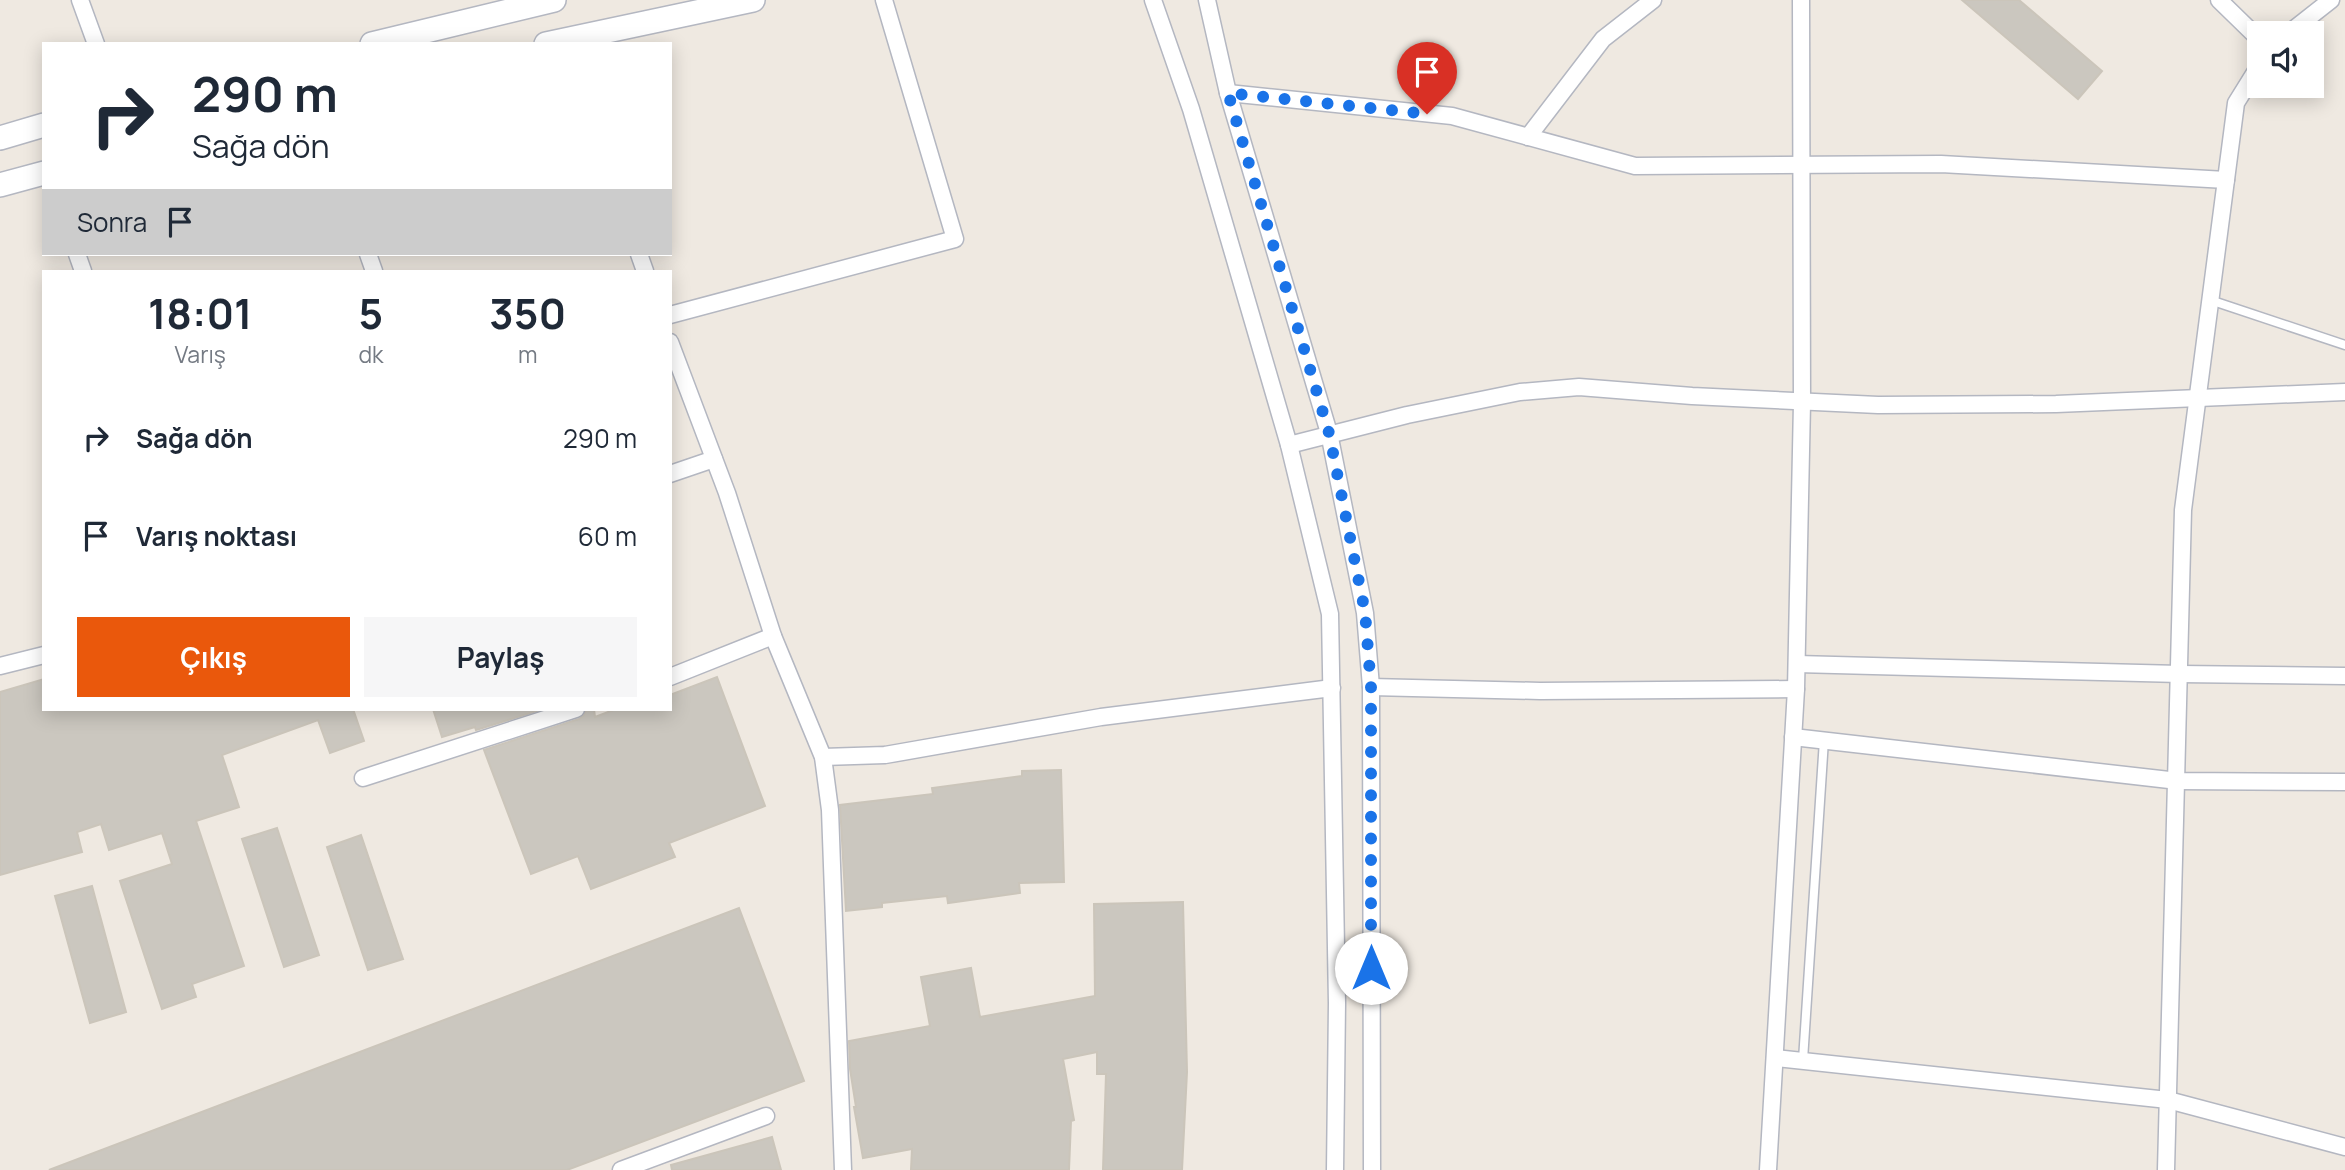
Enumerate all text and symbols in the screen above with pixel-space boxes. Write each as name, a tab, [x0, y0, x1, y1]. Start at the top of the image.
map controls	[2247, 21, 2324, 98]
button: sound	[2247, 21, 2324, 98]
pin	[1397, 42, 1457, 114]
icon: arrive	[1408, 53, 1446, 91]
text: 290 m	[192, 60, 338, 127]
icon: right	[77, 70, 168, 161]
text: Sağa dön	[192, 124, 330, 168]
icon: arrive	[161, 203, 199, 241]
text: Sonra	[77, 204, 147, 240]
text: 18:01	[148, 284, 252, 342]
text: 5	[359, 284, 383, 342]
text: 350	[489, 284, 566, 342]
text: Varış	[175, 338, 226, 370]
text: dk	[358, 338, 383, 370]
text: m	[518, 338, 537, 370]
icon: right	[77, 419, 115, 457]
text: Sağa dön	[136, 420, 253, 456]
text: 290 m	[563, 420, 637, 456]
icon: arrive	[77, 517, 115, 555]
text: Varış noktası	[136, 518, 297, 554]
text: 60 m	[578, 518, 637, 554]
button: Çıkış	[77, 617, 350, 697]
button: Paylaş	[364, 617, 637, 697]
position arrow	[1334, 931, 1408, 1005]

